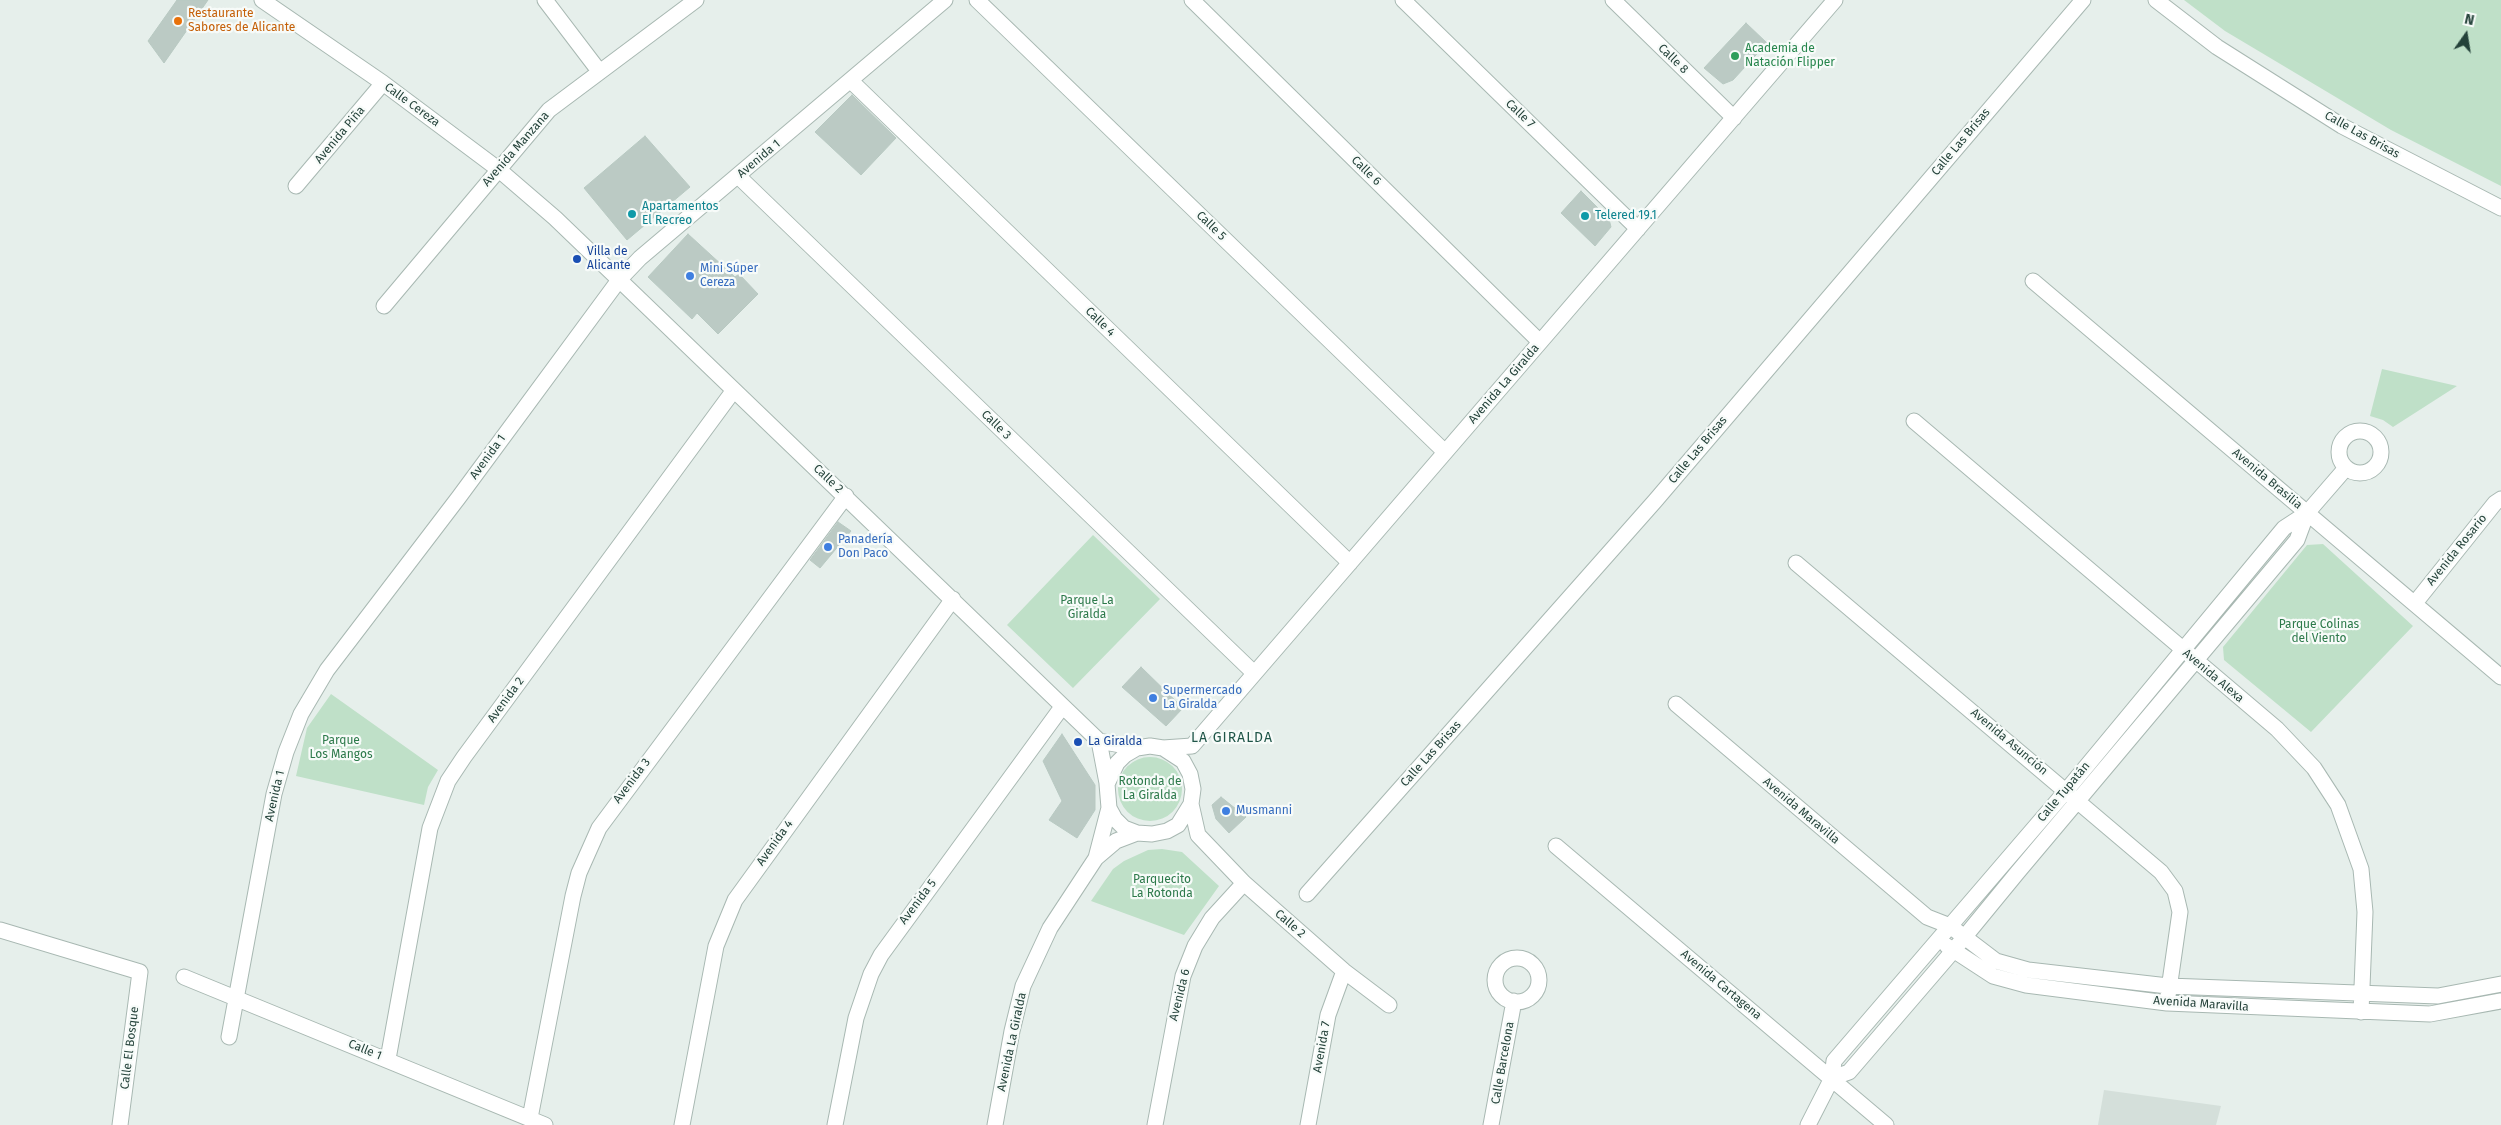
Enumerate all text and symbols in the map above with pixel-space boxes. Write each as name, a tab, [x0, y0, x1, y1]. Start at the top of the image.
place label: Restaurante Sabores de Alicante	[188, 7, 295, 35]
north arrow	[2441, 10, 2491, 60]
text: N	[2463, 11, 2476, 29]
marker: Restaurante Sabores de Alicante	[172, 15, 184, 27]
street label: Calle 8	[1655, 41, 1691, 77]
place label: Academia de Natación Flipper	[1745, 42, 1835, 70]
marker: Academia de Natación Flipper	[1729, 50, 1741, 62]
street label: Calle Cereza	[381, 80, 443, 130]
street label: Calle 7	[1502, 97, 1538, 131]
street label: Avenida Piña	[312, 103, 368, 167]
street label: Calle Las Brisas	[1929, 105, 1993, 179]
street label: Calle Las Brisas	[2322, 108, 2402, 162]
street label: Avenida Manzana	[480, 109, 552, 189]
street label: Avenida 1	[735, 137, 783, 181]
street label: Calle 6	[1348, 153, 1384, 189]
place label: Apartamentos El Recreo	[642, 200, 718, 228]
marker: Apartamentos El Recreo	[626, 208, 638, 220]
street label: Calle 5	[1193, 208, 1229, 244]
place label: Telered 19.1	[1595, 209, 1657, 223]
marker: Telered 19.1	[1579, 210, 1591, 222]
place label: Villa de Alicante	[587, 245, 631, 273]
marker: Villa de Alicante	[571, 253, 583, 265]
place label: Mini Súper Cereza	[700, 262, 758, 290]
marker: Mini Súper Cereza	[684, 270, 696, 282]
street label: Calle 4	[1082, 304, 1118, 340]
street label: Avenida La Giralda	[1465, 341, 1543, 427]
street label: Calle 3	[978, 407, 1014, 443]
street label: Calle Las Brisas	[1666, 413, 1730, 487]
street label: Avenida 1	[467, 432, 509, 482]
street label: Avenida Brasilia	[2229, 446, 2305, 512]
street label: Calle 2	[810, 462, 846, 496]
street label: Avenida Rosario	[2424, 511, 2490, 589]
place label: Panadería Don Paco	[838, 533, 893, 561]
marker: Panadería Don Paco	[822, 541, 834, 553]
park label: Parque La Giralda	[1060, 594, 1114, 622]
park label: Parque Colinas del Viento	[2279, 618, 2359, 646]
street label: Avenida Alexa	[2179, 646, 2247, 706]
street label: Avenida 2	[485, 675, 527, 725]
place label: Supermercado La Giralda	[1163, 684, 1242, 712]
marker: Supermercado La Giralda	[1147, 692, 1159, 704]
street label: Avenida Asunción	[1968, 706, 2050, 778]
street label: Calle Las Brisas	[1398, 718, 1464, 790]
district label: LA GIRALDA	[1190, 730, 1274, 746]
park label: Parque Los Mangos	[309, 734, 373, 762]
place label: La Giralda	[1088, 735, 1142, 749]
marker: La Giralda	[1072, 736, 1084, 748]
street label: Avenida 3	[610, 756, 654, 806]
street label: Calle Tupatán	[2035, 759, 2093, 825]
street label: Avenida 1	[262, 769, 288, 823]
park label: Rotonda de La Giralda	[1119, 775, 1181, 803]
street label: Avenida Maravilla	[1760, 775, 1842, 847]
place label: Musmanni	[1236, 804, 1292, 818]
marker: Musmanni	[1220, 805, 1232, 817]
street label: Avenida 4	[754, 817, 796, 869]
park label: Parquecito La Rotonda	[1131, 873, 1193, 901]
street label: Avenida 5	[896, 877, 940, 927]
street label: Calle 2	[1272, 907, 1308, 941]
street label: Avenida Cartagena	[1678, 947, 1764, 1023]
street label: Avenida 6	[1167, 968, 1193, 1022]
street label: Avenida La Giralda	[994, 991, 1030, 1093]
street label: Avenida Maravilla	[2153, 993, 2249, 1015]
street label: Calle El Bosque	[118, 1006, 142, 1090]
street label: Avenida 7	[1310, 1020, 1334, 1074]
street label: Calle Barcelona	[1489, 1020, 1517, 1106]
street label: Calle 1	[346, 1037, 384, 1063]

